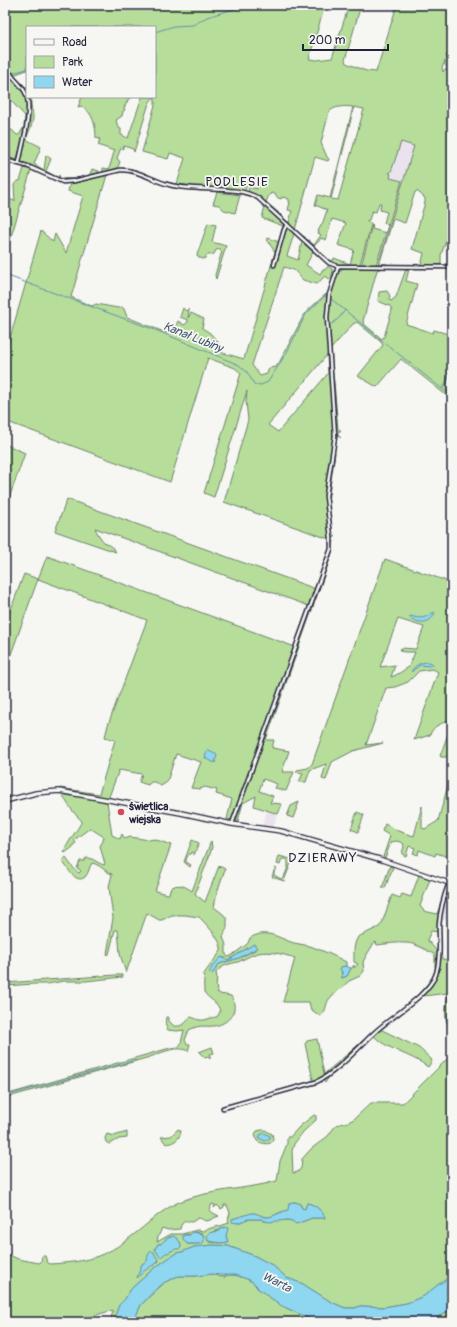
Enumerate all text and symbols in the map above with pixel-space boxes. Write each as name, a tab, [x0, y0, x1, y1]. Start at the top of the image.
legend	[26, 26, 156, 98]
scale bar	[303, 26, 388, 52]
text: 200 m	[309, 33, 346, 48]
text: Road	[62, 35, 87, 50]
text: Park	[62, 55, 83, 70]
text: Water	[62, 75, 93, 90]
district label: PODLESIE	[205, 174, 269, 190]
water label: Kanał Lubiny	[161, 319, 226, 357]
place label: świetlica wiejska	[129, 800, 168, 826]
marker: świetlica wiejska	[116, 807, 126, 817]
district label: DZIERAWY	[288, 850, 358, 866]
water label: Warta	[260, 1269, 295, 1297]

